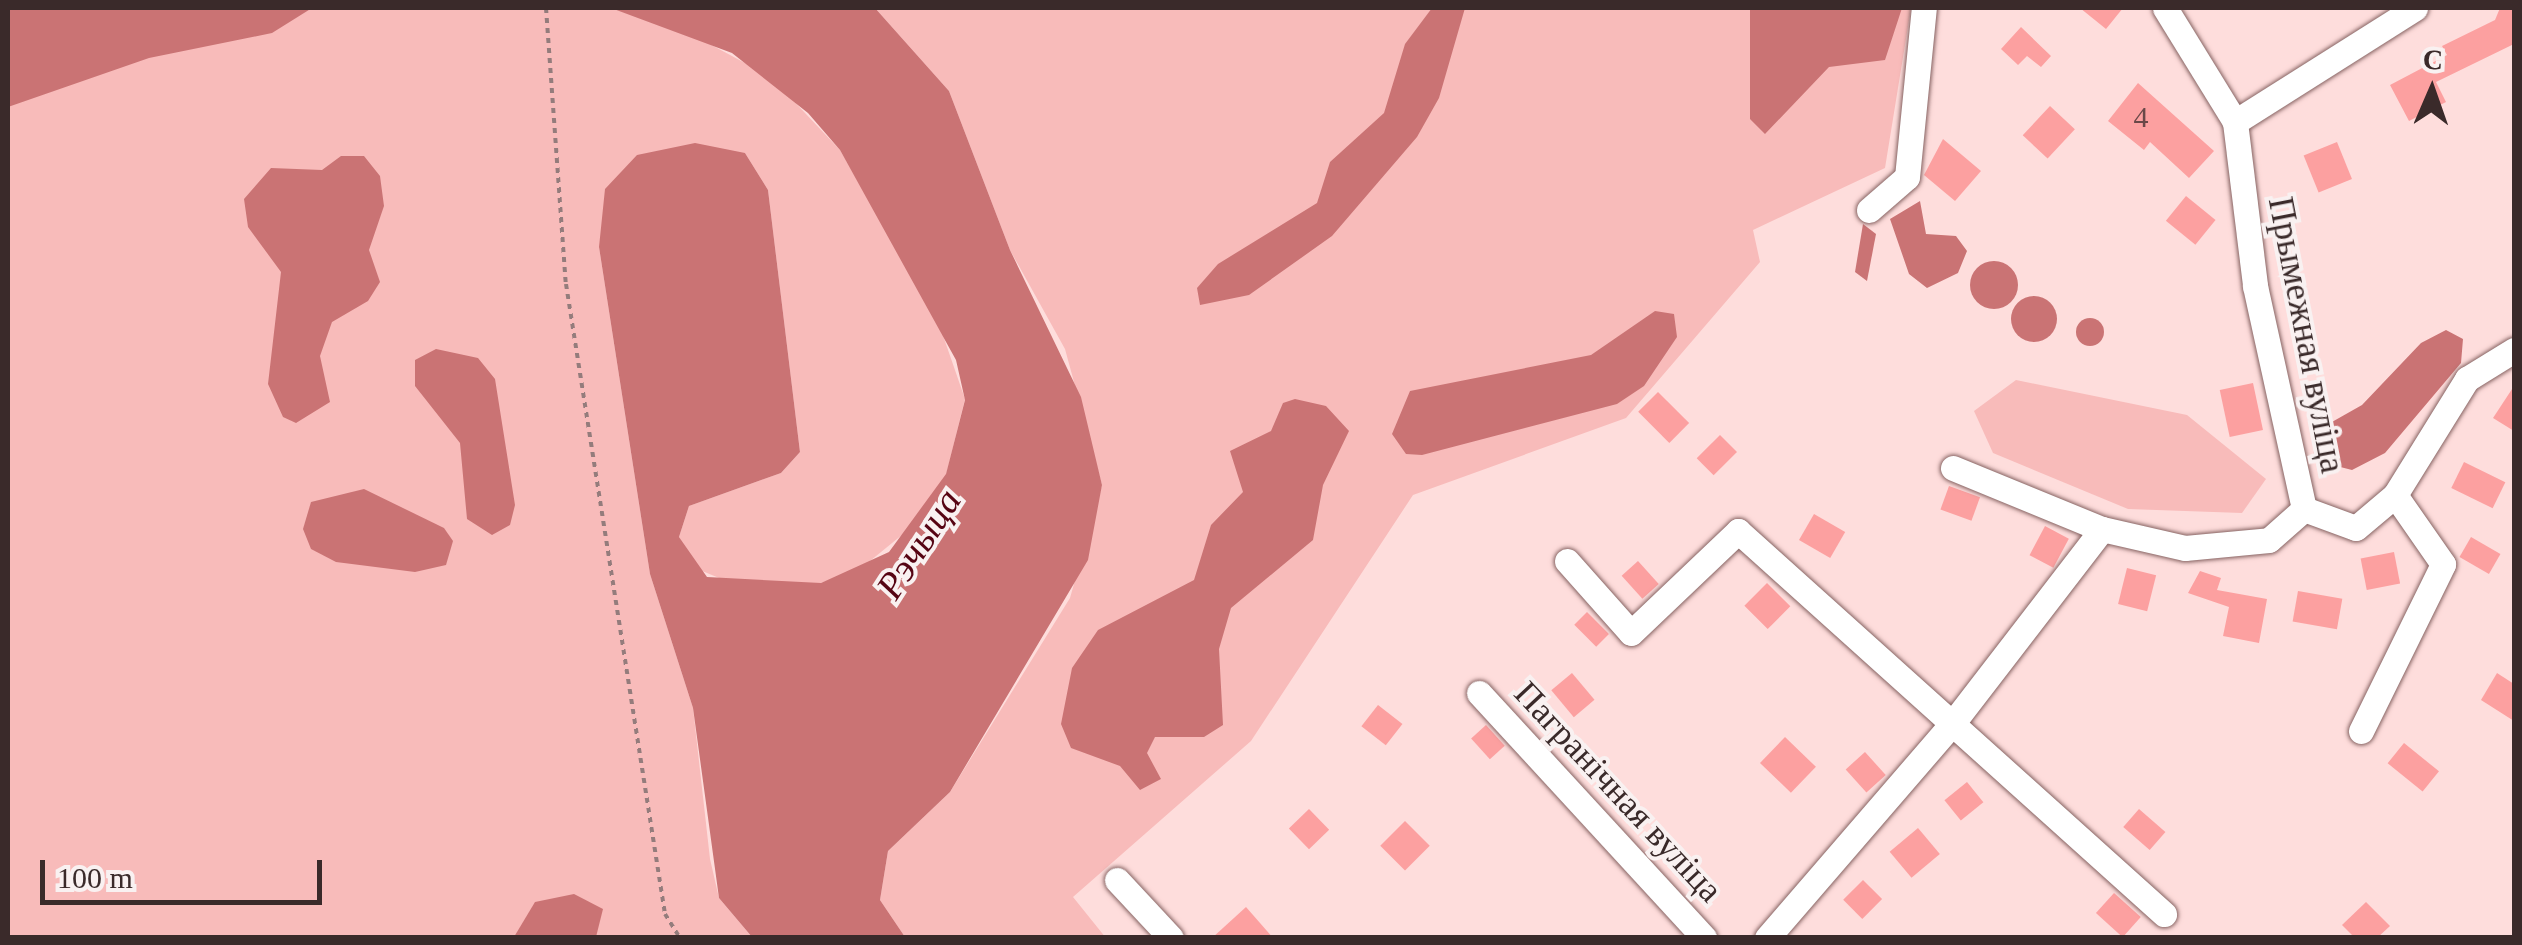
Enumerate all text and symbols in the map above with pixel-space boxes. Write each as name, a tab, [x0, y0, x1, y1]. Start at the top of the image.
north arrow	[2382, 40, 2482, 140]
text: С	[2422, 44, 2444, 75]
house number: 4	[2134, 99, 2148, 135]
street label: Прымежная вуліца	[2259, 194, 2353, 476]
water label: Рэчыца	[867, 481, 971, 607]
street label: Пагранічная вуліца	[1505, 673, 1731, 911]
scale bar	[45, 840, 328, 902]
text: 100 m	[57, 861, 133, 894]

